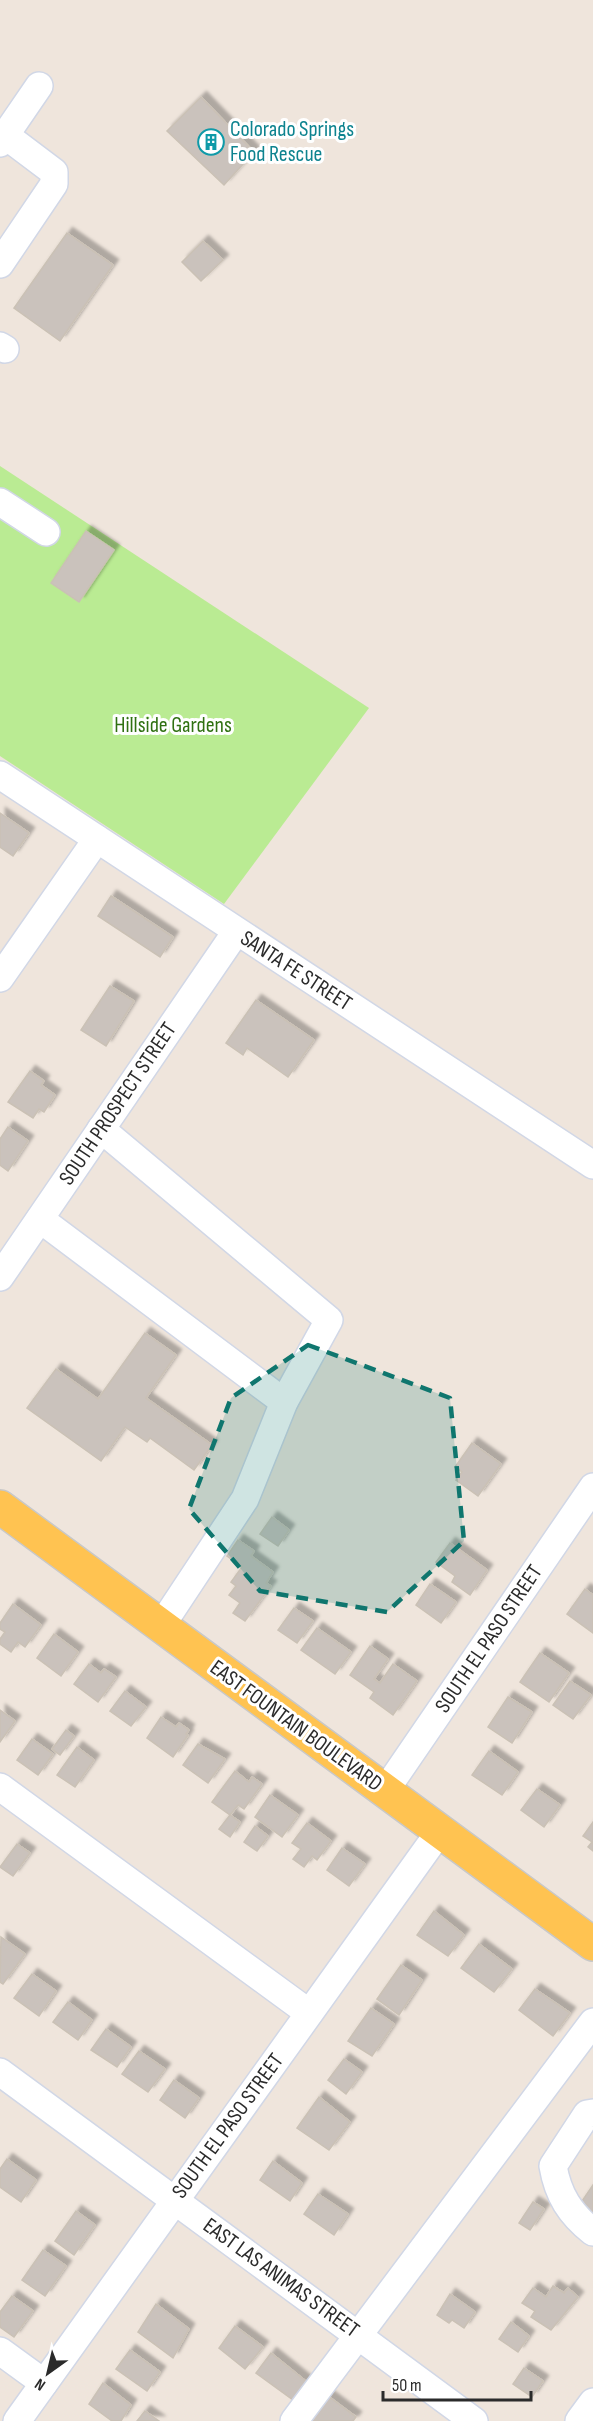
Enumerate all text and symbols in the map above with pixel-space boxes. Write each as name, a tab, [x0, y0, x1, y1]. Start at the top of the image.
place label: Colorado Springs Food Rescue	[230, 116, 354, 168]
building icon: Colorado Springs Food Rescue	[196, 127, 226, 157]
park label: Hillside Gardens	[114, 712, 232, 739]
street label: SANTA FE STREET	[235, 925, 357, 1017]
street label: SOUTH PROSPECT STREET	[54, 1017, 183, 1191]
street label: SOUTH EL PASO STREET	[430, 1560, 549, 1718]
street label: EAST FOUNTAIN BOULEVARD	[205, 1654, 387, 1798]
street label: SOUTH EL PASO STREET	[166, 2048, 290, 2204]
street label: EAST LAS ANIMAS STREET	[198, 2212, 364, 2344]
north arrow	[18, 2343, 78, 2403]
scale bar	[383, 2364, 532, 2402]
text: N	[32, 2374, 49, 2394]
text: 50 m	[392, 2375, 422, 2396]

